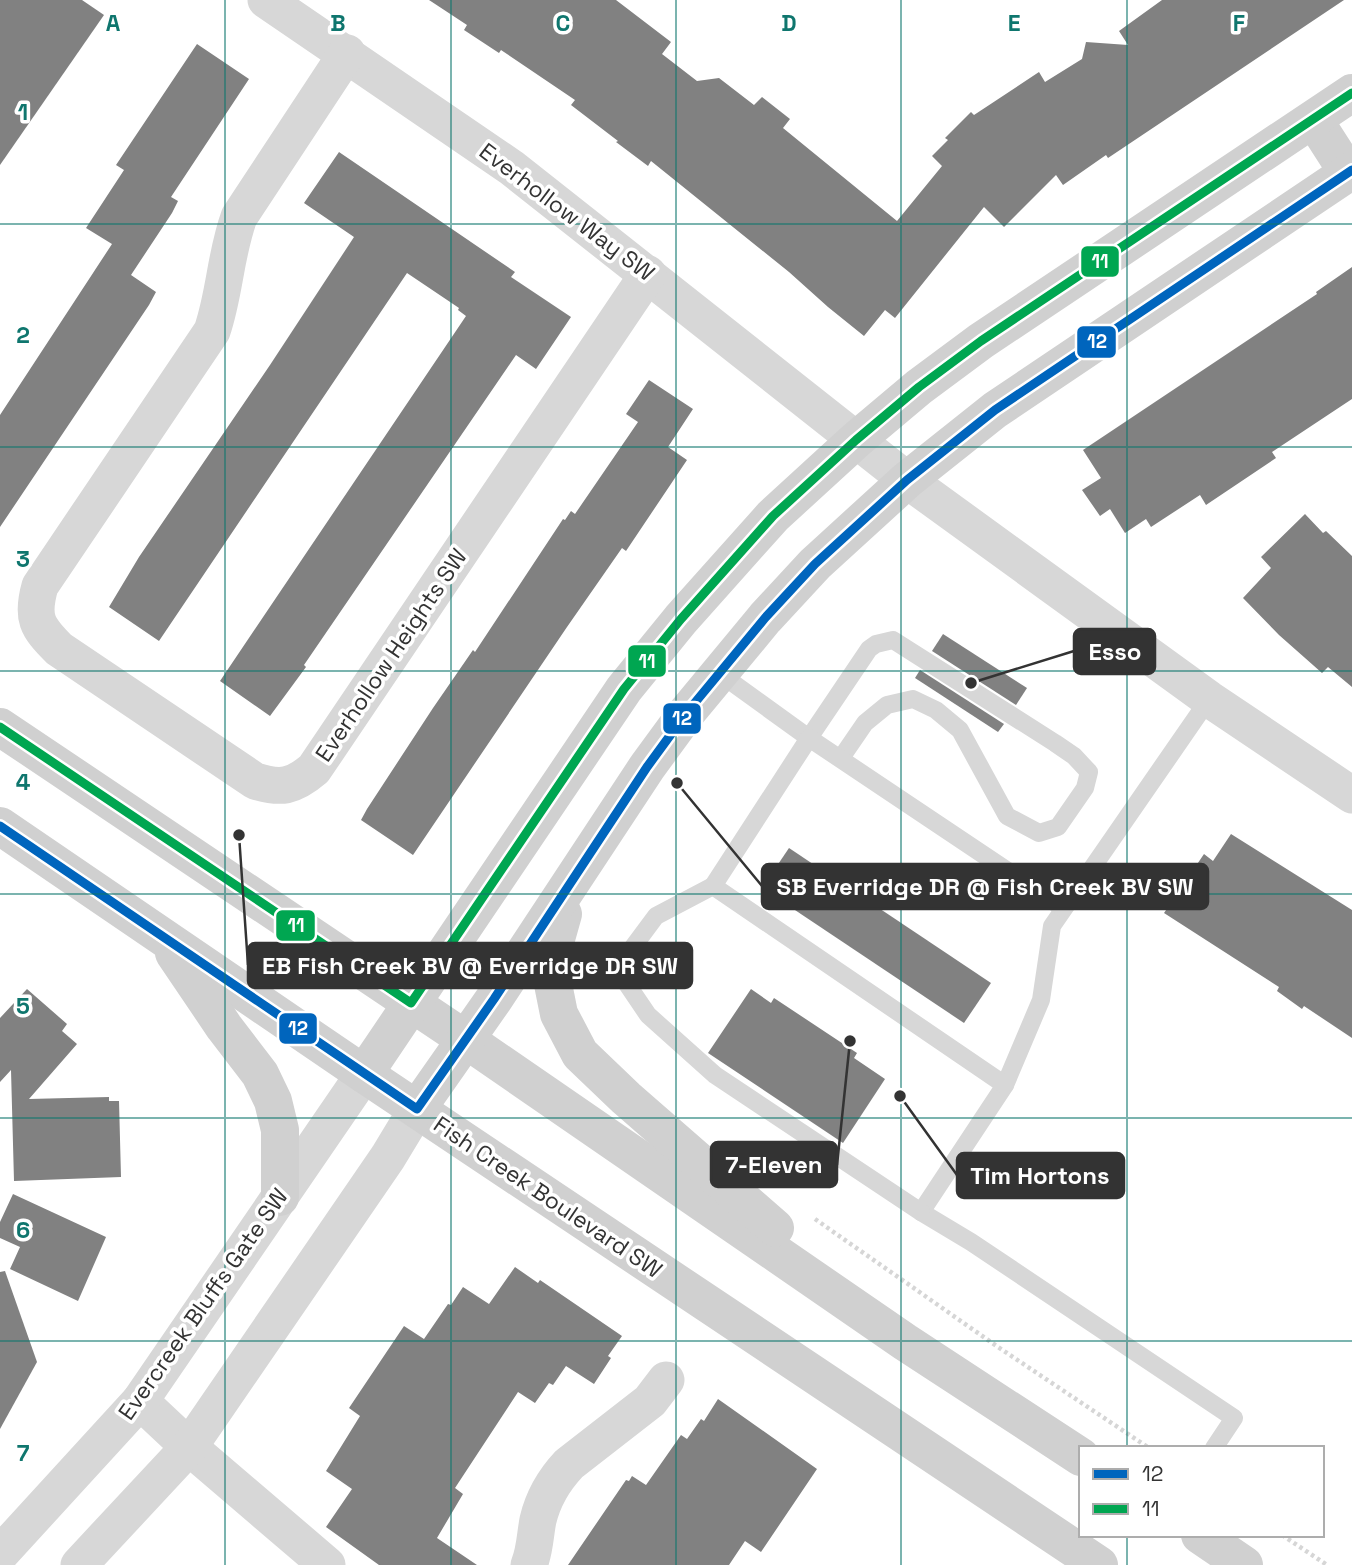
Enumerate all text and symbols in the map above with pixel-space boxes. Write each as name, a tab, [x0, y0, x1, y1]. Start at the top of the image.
text: A	[106, 8, 121, 38]
text: B	[330, 8, 346, 38]
text: C	[556, 8, 570, 38]
text: D	[781, 8, 797, 38]
text: E	[1008, 8, 1020, 38]
text: F	[1233, 8, 1245, 38]
text: 1	[18, 97, 28, 127]
street label: Everhollow Way SW	[473, 136, 661, 288]
line badge: 11	[1080, 245, 1120, 278]
text: 11	[1091, 249, 1109, 274]
text: 2	[16, 320, 30, 350]
line badge: 12	[1076, 325, 1117, 359]
text: 12	[1087, 329, 1107, 354]
street label: Everhollow Heights SW	[308, 543, 474, 767]
text: 3	[16, 544, 30, 574]
callout: Esso	[1074, 629, 1155, 674]
text: Esso	[1088, 636, 1142, 667]
line badge: 11	[627, 644, 667, 678]
text: 11	[638, 649, 656, 674]
line badge: 12	[662, 702, 702, 735]
text: 12	[672, 706, 692, 731]
text: 4	[16, 767, 31, 797]
callout: SB Everridge DR @ Fish Creek BV SW	[762, 864, 1208, 909]
text: SB Everridge DR @ Fish Creek BV SW	[776, 871, 1194, 902]
line badge: 11	[275, 909, 316, 942]
text: 11	[287, 913, 305, 938]
callout: EB Fish Creek BV @ Everridge DR SW	[248, 943, 692, 988]
text: EB Fish Creek BV @ Everridge DR SW	[262, 950, 678, 981]
text: 5	[16, 991, 30, 1021]
line badge: 12	[278, 1012, 318, 1045]
text: 12	[288, 1016, 308, 1041]
street label: Fish Creek Boulevard SW	[428, 1109, 668, 1285]
callout: 7-Eleven	[711, 1142, 837, 1187]
text: 7-Eleven	[725, 1149, 823, 1180]
callout: Tim Hortons	[957, 1153, 1124, 1198]
text: Tim Hortons	[970, 1160, 1110, 1191]
street label: Evercreek Bluffs Gate SW	[112, 1182, 294, 1426]
text: 6	[16, 1215, 30, 1245]
text: 7	[17, 1438, 30, 1468]
legend	[1079, 1446, 1324, 1537]
text: 12	[1142, 1460, 1163, 1487]
text: 11	[1142, 1495, 1160, 1522]

